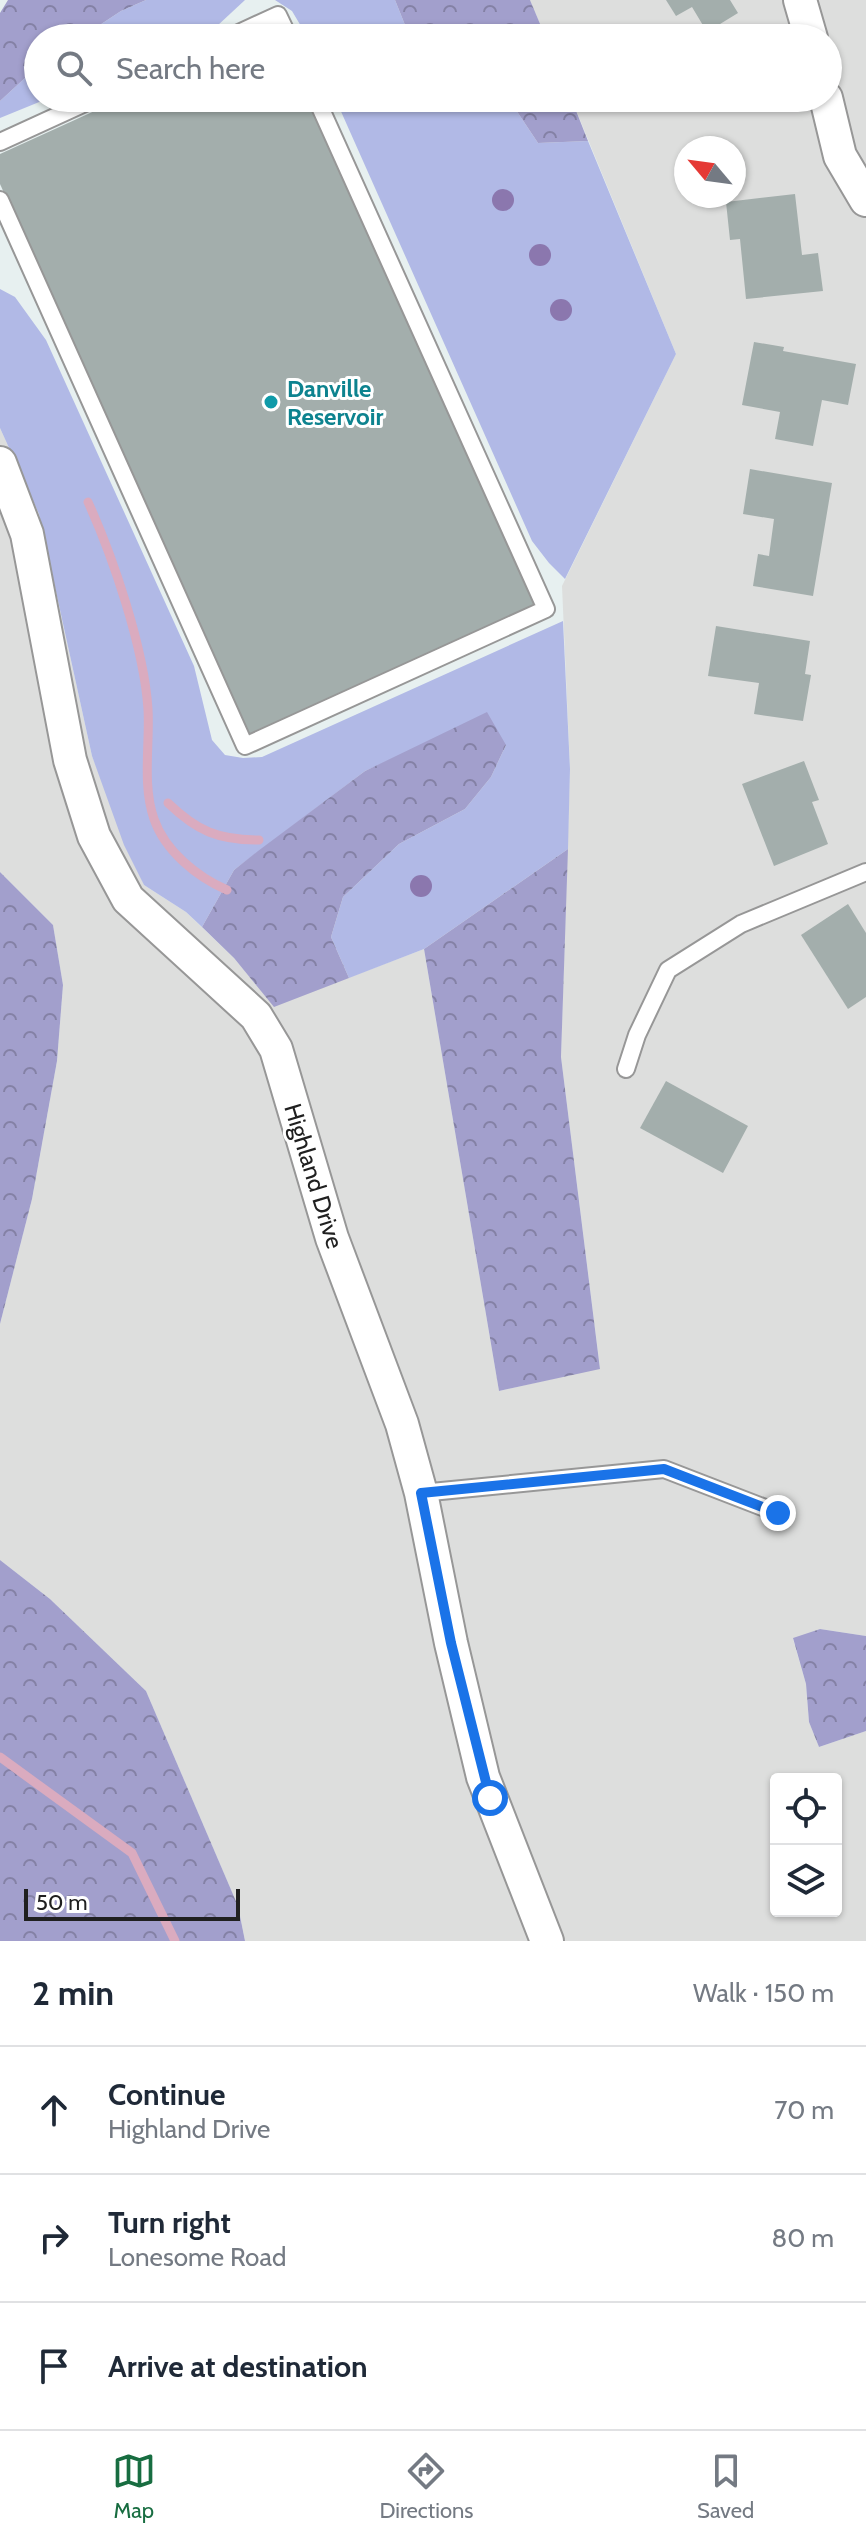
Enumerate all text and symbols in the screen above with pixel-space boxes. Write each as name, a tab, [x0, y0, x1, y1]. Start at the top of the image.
search box	[24, 24, 842, 112]
icon: search	[52, 46, 96, 90]
text: Search here	[116, 50, 265, 87]
north arrow	[674, 136, 746, 208]
place label: Danville Reservoir	[287, 374, 383, 431]
marker: Danville Reservoir	[262, 393, 280, 411]
street label: Highland Drive	[278, 1100, 350, 1252]
route end	[760, 1495, 796, 1531]
map controls	[770, 1773, 842, 1917]
button: locate	[770, 1773, 842, 1845]
route start	[472, 1780, 508, 1816]
button: layers	[770, 1845, 842, 1917]
scale bar	[24, 1885, 240, 1921]
text: 50 m	[36, 1889, 88, 1916]
text: 2 min	[32, 1972, 114, 2014]
text: Walk · 150 m	[693, 1977, 834, 2009]
text: Continue	[108, 2076, 225, 2113]
icon: ahead	[32, 2088, 76, 2132]
text: 70 m	[774, 2094, 834, 2126]
text: Highland Drive	[108, 2113, 270, 2145]
text: Turn right	[108, 2204, 231, 2241]
icon: right	[32, 2216, 76, 2260]
text: 80 m	[771, 2222, 834, 2254]
text: Lonesome Road	[108, 2241, 286, 2273]
icon: arrive	[32, 2344, 76, 2388]
text: Arrive at destination	[108, 2348, 368, 2385]
tab: Map	[112, 2449, 156, 2524]
tab: Directions	[379, 2449, 473, 2524]
tab: Saved	[697, 2449, 754, 2524]

